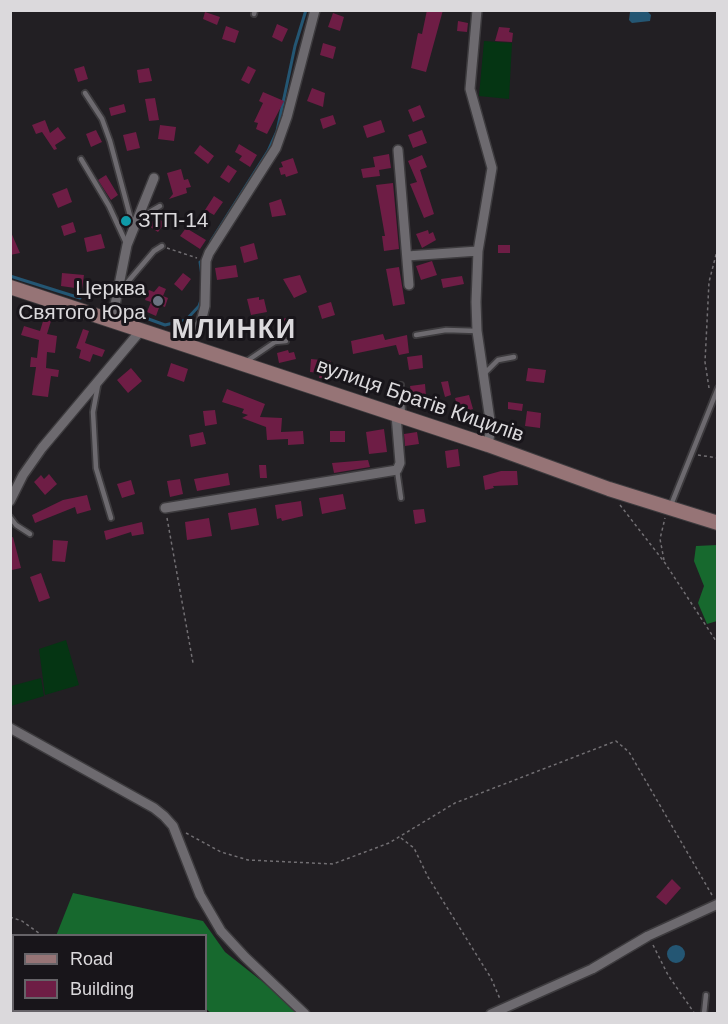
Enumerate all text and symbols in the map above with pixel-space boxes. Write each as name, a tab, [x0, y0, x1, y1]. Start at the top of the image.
place label: ЗТП-14	[138, 208, 208, 234]
marker: ЗТП-14	[119, 214, 133, 228]
place label: Церква Святого Юра	[18, 276, 146, 326]
marker: Церква Святого Юра	[151, 294, 165, 308]
district label: МЛИНКИ	[171, 315, 297, 347]
street label: вулиця Братів Кицилів	[313, 354, 527, 448]
legend	[12, 934, 207, 1012]
text: Road	[70, 949, 113, 969]
text: Building	[70, 979, 134, 999]

